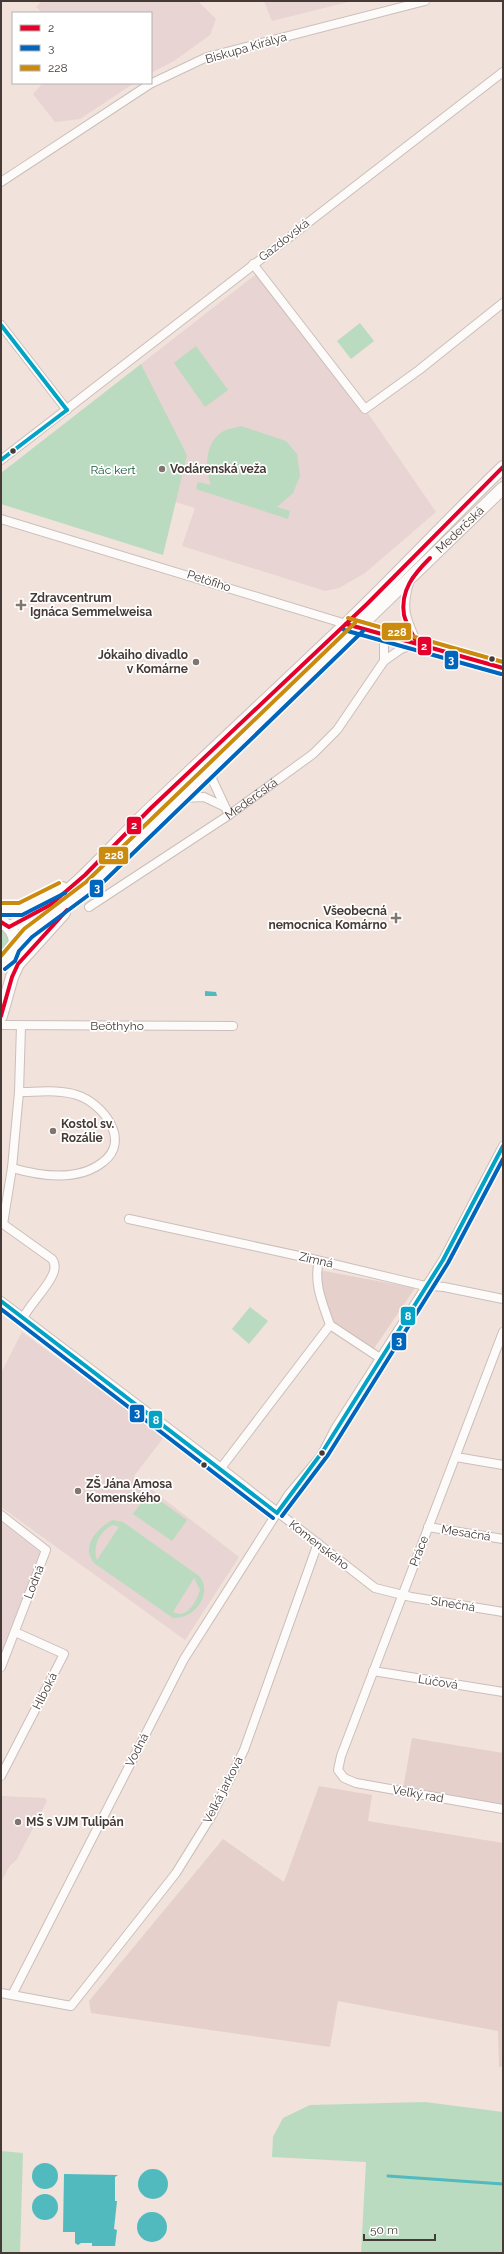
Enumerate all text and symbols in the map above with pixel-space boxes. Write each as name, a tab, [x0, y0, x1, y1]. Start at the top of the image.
legend	[12, 12, 152, 84]
text: 2	[48, 21, 54, 35]
street label: Biskupa Királya	[204, 30, 288, 66]
text: 3	[48, 41, 54, 55]
text: 228	[48, 61, 68, 75]
street label: Gazdovská	[256, 216, 312, 264]
unlabelled marker	[8, 446, 18, 456]
place label: Vodárenská veža	[170, 462, 267, 476]
park label: Rác kert	[90, 463, 136, 477]
marker: Vodárenská veža	[157, 464, 167, 474]
street label: Mederčská	[433, 503, 487, 556]
street label: Petöfiho	[185, 567, 233, 595]
place label: Zdravcentrum Ignáca Semmelweisa	[30, 591, 152, 619]
marker: Zdravcentrum Ignáca Semmelweisa	[15, 599, 27, 611]
line badge: 228	[381, 622, 412, 641]
text: 228	[387, 626, 407, 639]
line badge: 2	[417, 636, 432, 656]
text: 2	[421, 640, 427, 653]
place label: Jókaiho divadlo v Komárne	[98, 648, 188, 676]
line badge: 3	[444, 650, 459, 670]
text: 3	[448, 654, 454, 667]
unlabelled marker	[487, 654, 497, 664]
marker: Jókaiho divadlo v Komárne	[191, 657, 201, 667]
street label: Mederčská	[222, 775, 280, 823]
line badge: 2	[126, 816, 142, 835]
text: 2	[131, 819, 137, 832]
line badge: 228	[98, 846, 129, 865]
text: 228	[104, 849, 124, 862]
line badge: 3	[89, 879, 104, 898]
text: 3	[94, 882, 100, 895]
place label: Všeobecná nemocnica Komárno	[268, 904, 387, 932]
marker: Všeobecná nemocnica Komárno	[390, 912, 402, 924]
street label: Beöthyho	[90, 1019, 144, 1033]
place label: Kostol sv. Rozálie	[61, 1117, 115, 1145]
marker: Kostol sv. Rozálie	[48, 1126, 58, 1136]
street label: Zimná	[298, 1249, 334, 1271]
line badge: 8	[400, 1306, 416, 1326]
text: 8	[405, 1310, 412, 1323]
line badge: 3	[391, 1332, 407, 1351]
text: 3	[396, 1335, 402, 1348]
line badge: 3	[129, 1404, 145, 1423]
text: 3	[134, 1407, 140, 1420]
line badge: 8	[148, 1410, 163, 1429]
text: 8	[153, 1414, 160, 1427]
unlabelled marker	[317, 1448, 327, 1458]
unlabelled marker	[199, 1460, 209, 1470]
place label: ZŠ Jána Amosa Komenského	[86, 1475, 172, 1505]
marker: ZŠ Jána Amosa Komenského	[73, 1486, 83, 1496]
street label: Komenského	[286, 1517, 352, 1573]
street label: Mesačná	[440, 1522, 492, 1544]
street label: Práce	[407, 1534, 431, 1568]
street label: Lodná	[21, 1563, 47, 1601]
street label: Slnečná	[430, 1594, 476, 1614]
street label: Hlboká	[30, 1670, 60, 1712]
street label: Lúčová	[417, 1672, 459, 1692]
street label: Vodná	[123, 1731, 151, 1769]
street label: Veľká jarková	[200, 1754, 246, 1826]
street label: Veľký rad	[391, 1783, 445, 1805]
place label: MŠ s VJM Tulipán	[26, 1813, 124, 1829]
marker: MŠ s VJM Tulipán	[13, 1817, 23, 1827]
scale bar	[364, 2216, 435, 2242]
text: 50 m	[370, 2223, 398, 2237]

